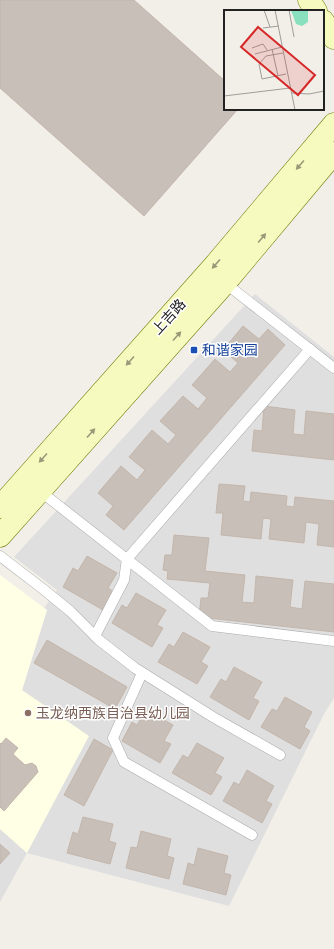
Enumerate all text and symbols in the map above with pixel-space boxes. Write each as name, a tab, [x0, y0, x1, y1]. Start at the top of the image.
inset map	[224, 10, 324, 110]
one-way arrow	[296, 160, 305, 170]
one-way arrow	[258, 232, 267, 243]
one-way arrow	[211, 258, 220, 269]
street label: 上吉路	[149, 296, 189, 338]
one-way arrow	[173, 331, 182, 341]
place label: 和谐家园	[202, 342, 258, 359]
marker: 和谐家园	[189, 345, 199, 355]
one-way arrow	[125, 356, 134, 366]
one-way arrow	[86, 428, 96, 438]
one-way arrow	[39, 453, 48, 463]
place label: 玉龙纳西族自治县幼儿园	[36, 705, 190, 722]
marker: 玉龙纳西族自治县幼儿园	[23, 708, 33, 718]

